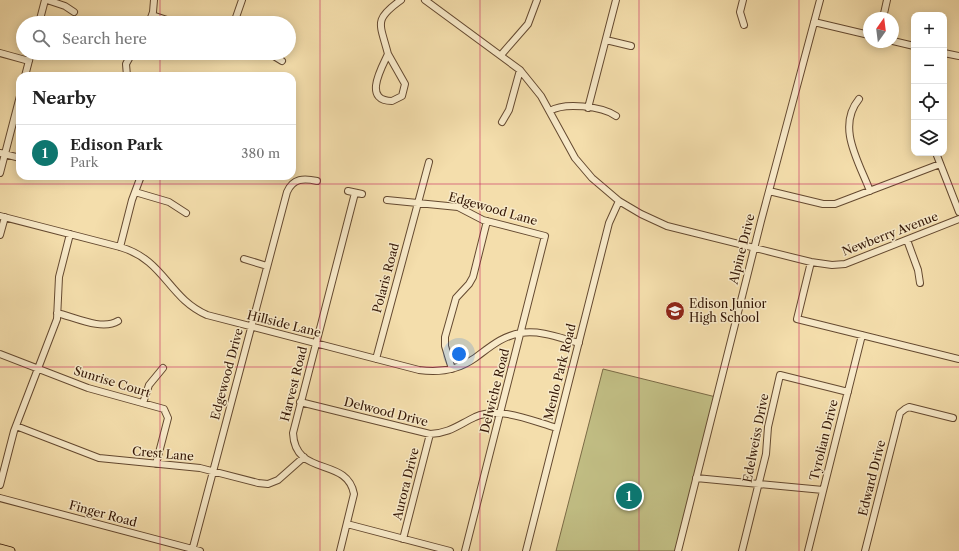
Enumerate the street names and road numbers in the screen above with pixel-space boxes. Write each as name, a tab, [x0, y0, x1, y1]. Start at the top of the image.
street label: Edgewood Lane	[447, 189, 540, 228]
street label: Newberry Avenue	[840, 208, 940, 259]
street label: Alpine Drive	[725, 212, 758, 287]
street label: Polaris Road	[369, 241, 402, 314]
street label: Hillside Lane	[246, 307, 323, 340]
street label: Menlo Park Road	[540, 321, 579, 422]
street label: Edgewood Drive	[207, 326, 246, 421]
street label: Harvest Road	[277, 344, 310, 423]
street label: Delwiche Road	[477, 346, 512, 435]
street label: Sunrise Court	[72, 363, 153, 400]
street label: Edelweiss Drive	[740, 392, 772, 484]
street label: Delwood Drive	[343, 394, 430, 429]
street label: Tyrolian Drive	[806, 398, 841, 482]
street label: Edward Drive	[855, 438, 888, 518]
street label: Crest Lane	[132, 443, 195, 464]
street label: Aurora Drive	[389, 446, 422, 523]
street label: Finger Road	[68, 497, 139, 530]

